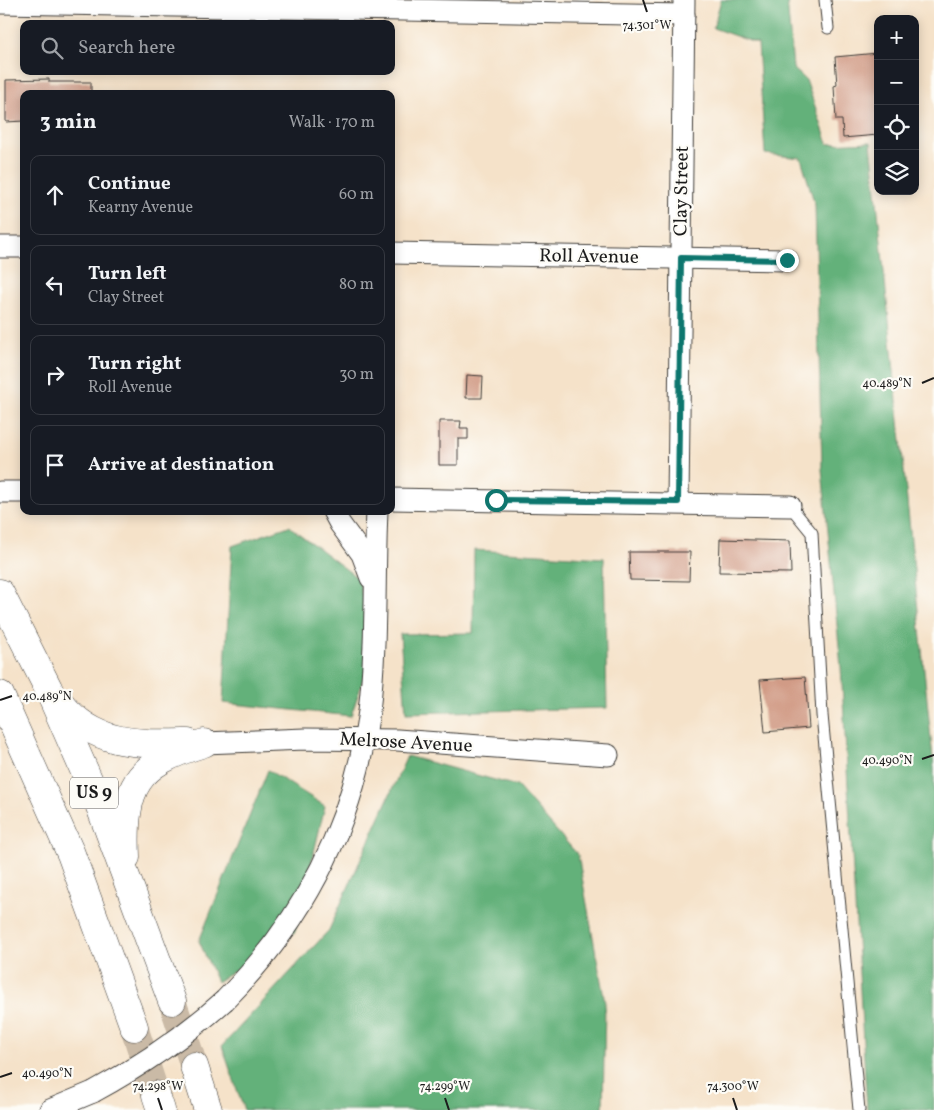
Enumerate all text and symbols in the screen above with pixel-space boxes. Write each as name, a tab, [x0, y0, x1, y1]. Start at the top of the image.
map controls	[874, 15, 919, 195]
button: +	[874, 15, 919, 60]
text: 74.301°W	[622, 18, 672, 34]
search box	[20, 20, 395, 75]
icon: search	[38, 34, 66, 62]
text: Search here	[78, 35, 175, 61]
button: −	[874, 60, 919, 105]
button: locate	[874, 105, 919, 150]
text: 3 min	[40, 108, 96, 137]
text: Walk · 170 m	[289, 112, 375, 134]
street label: Clay Street	[668, 145, 696, 236]
button: layers	[874, 150, 919, 195]
text: Continue	[88, 171, 171, 197]
icon: ahead	[41, 181, 69, 209]
text: 60 m	[339, 184, 374, 206]
text: Kearny Avenue	[88, 197, 193, 219]
street label: Roll Avenue	[539, 243, 639, 271]
route end	[776, 249, 799, 272]
text: Turn left	[88, 261, 167, 287]
icon: left	[41, 271, 69, 299]
text: 80 m	[339, 274, 374, 296]
text: Clay Street	[88, 287, 164, 309]
text: Turn right	[88, 351, 181, 377]
icon: right	[41, 361, 69, 389]
text: 30 m	[339, 364, 374, 386]
text: 40.489°N	[862, 376, 912, 392]
text: Roll Avenue	[88, 377, 172, 399]
icon: arrive	[41, 451, 69, 479]
text: Arrive at destination	[88, 452, 274, 478]
route start	[485, 489, 508, 512]
text: 40.489°N	[22, 689, 72, 705]
street label: Melrose Avenue	[339, 727, 473, 759]
text: 40.490°N	[862, 753, 912, 769]
road number: US 9	[70, 778, 118, 808]
text: 40.490°N	[22, 1066, 72, 1082]
text: 74.298°W	[133, 1079, 183, 1095]
text: 74.299°W	[420, 1079, 470, 1095]
text: 74.300°W	[707, 1079, 759, 1095]

